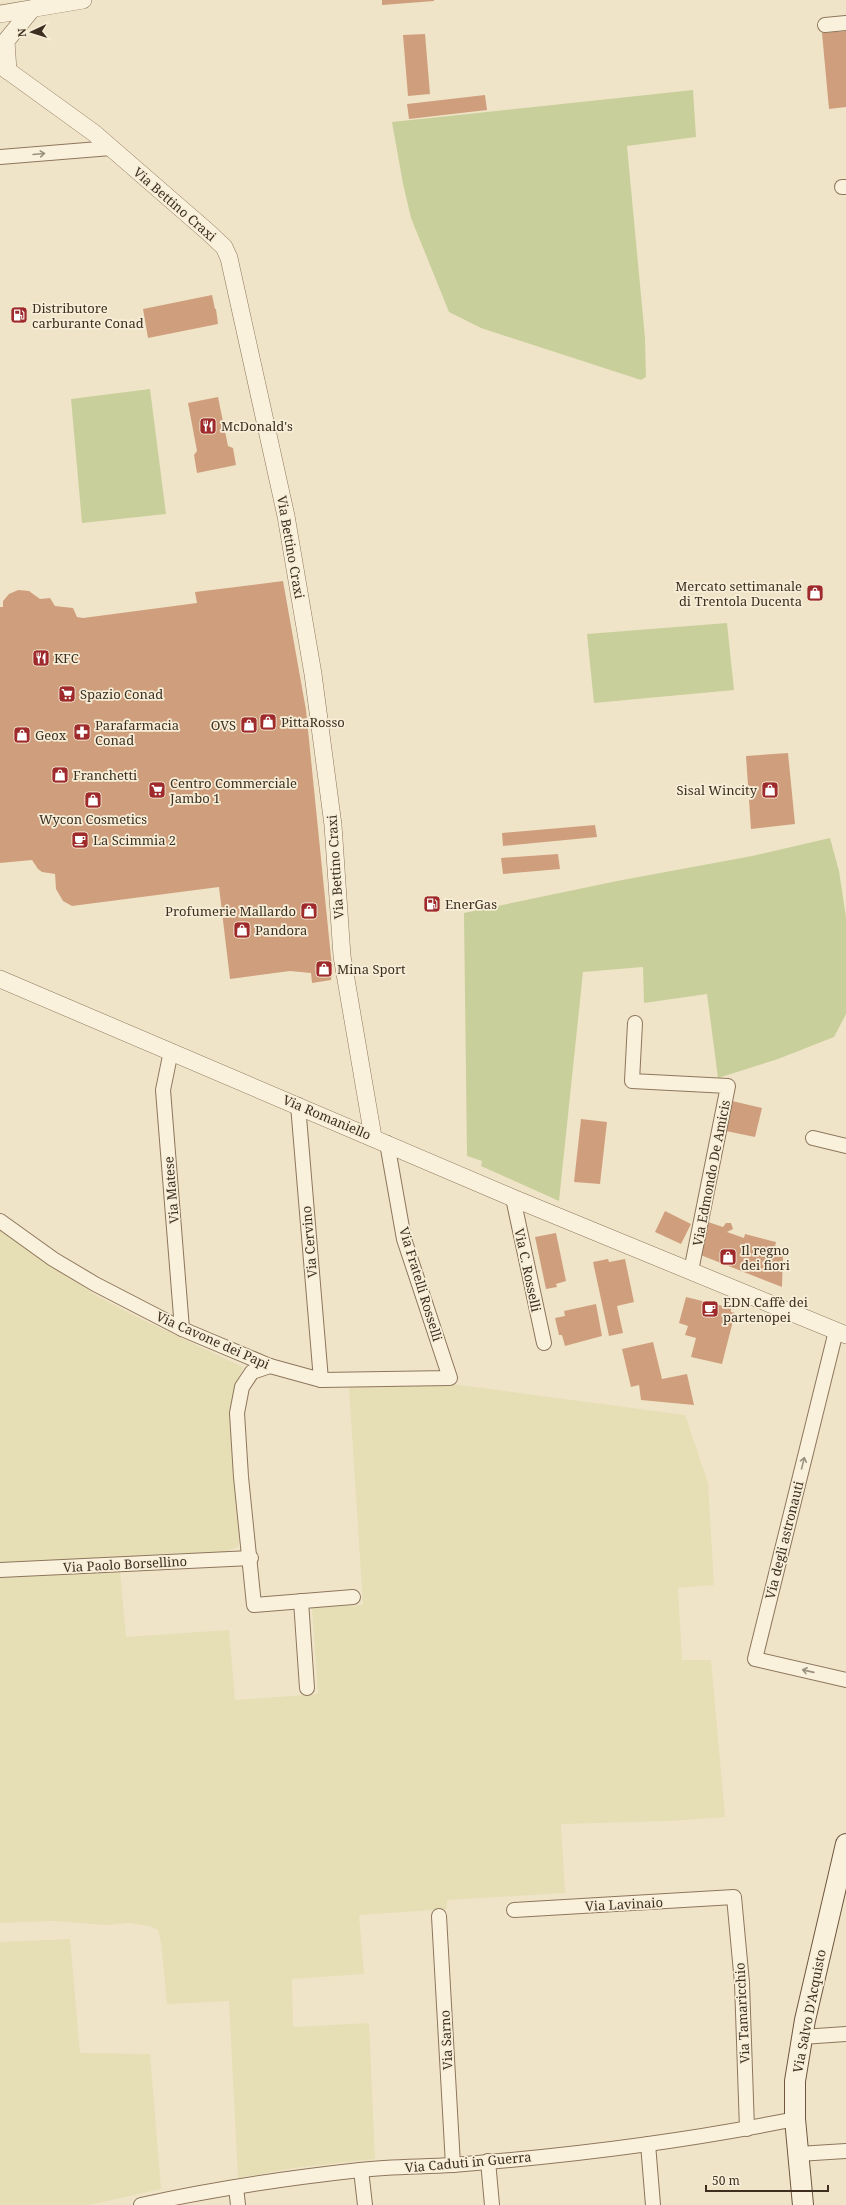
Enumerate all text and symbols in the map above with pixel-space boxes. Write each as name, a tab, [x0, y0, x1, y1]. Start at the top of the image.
north arrow	[12, 12, 52, 52]
text: N	[14, 28, 29, 38]
one-way arrow	[32, 150, 45, 158]
street label: Via Bettino Craxi	[130, 163, 220, 245]
place label: Distributore carburante Conad	[32, 299, 144, 332]
fuel station icon: Distributore carburante Conad	[9, 305, 29, 325]
restaurant icon: McDonald's	[198, 416, 218, 436]
place label: McDonald's	[221, 417, 293, 435]
street label: Via Bettino Craxi	[273, 494, 309, 600]
place label: Mercato settimanale di Trentola Ducenta	[675, 577, 802, 610]
shop icon: Mercato settimanale di Trentola Ducenta	[805, 583, 825, 603]
restaurant icon: KFC	[31, 648, 51, 668]
place label: KFC	[54, 649, 79, 667]
supermarket icon: Spazio Conad	[57, 684, 77, 704]
place label: Spazio Conad	[80, 685, 163, 703]
shop icon: PittaRosso	[258, 712, 278, 732]
place label: PittaRosso	[281, 713, 345, 731]
shop icon: OVS	[239, 715, 259, 735]
place label: Parafarmacia Conad	[95, 716, 179, 749]
place label: OVS	[211, 716, 236, 734]
pharmacy icon: Parafarmacia Conad	[72, 722, 92, 742]
shop icon: Geox	[12, 725, 32, 745]
place label: Geox	[35, 726, 67, 744]
shop icon: Franchetti	[50, 765, 70, 785]
place label: Franchetti	[73, 766, 137, 784]
place label: Centro Commerciale Jambo 1	[169, 774, 297, 807]
supermarket icon: Centro Commerciale Jambo 1	[147, 780, 167, 800]
shop icon: Sisal Wincity	[760, 780, 780, 800]
place label: Sisal Wincity	[677, 781, 758, 799]
shop icon: Wycon Cosmetics	[83, 790, 103, 810]
place label: Wycon Cosmetics	[39, 810, 147, 828]
street label: Via Bettino Craxi	[322, 814, 348, 920]
cafe icon: La Scimmia 2	[70, 830, 90, 850]
place label: La Scimmia 2	[93, 831, 176, 849]
fuel station icon: EnerGas	[422, 894, 442, 914]
place label: EnerGas	[445, 895, 497, 913]
shop icon: Profumerie Mallardo	[299, 901, 319, 921]
place label: Profumerie Mallardo	[165, 902, 296, 920]
shop icon: Pandora	[232, 920, 252, 940]
place label: Pandora	[255, 921, 307, 939]
shop icon: Mina Sport	[314, 959, 334, 979]
place label: Mina Sport	[337, 960, 406, 978]
street label: Via Romaniello	[280, 1090, 374, 1144]
street label: Via Edmondo De Amicis	[688, 1098, 734, 1248]
street label: Via Matese	[159, 1156, 183, 1224]
street label: Via Cervino	[297, 1205, 321, 1279]
street label: Via Fratelli Rosselli	[395, 1225, 447, 1343]
street label: Via C. Rosselli	[510, 1226, 546, 1314]
place label: Il regno dei fiori	[741, 1241, 790, 1274]
shop icon: Il regno dei fiori	[718, 1247, 738, 1267]
place label: EDN Caffè dei partenopei	[723, 1293, 808, 1326]
cafe icon: EDN Caffè dei partenopei	[700, 1299, 720, 1319]
street label: Via Cavone dei Papi	[153, 1307, 273, 1373]
one-way arrow	[800, 1457, 808, 1470]
street label: Via degli astronauti	[761, 1479, 807, 1601]
street label: Via Paolo Borsellino	[62, 1552, 188, 1576]
one-way arrow	[802, 1667, 815, 1675]
street label: Via Lavinaio	[585, 1893, 663, 1915]
street label: Via Salvo D'Acquisto	[788, 1948, 830, 2074]
street label: Via Tamaricchio	[730, 1962, 754, 2064]
street label: Via Sarno	[435, 2010, 457, 2070]
street label: Via Caduti in Guerra	[404, 2147, 532, 2177]
scale bar	[706, 2167, 828, 2193]
text: 50 m	[712, 2172, 740, 2189]

